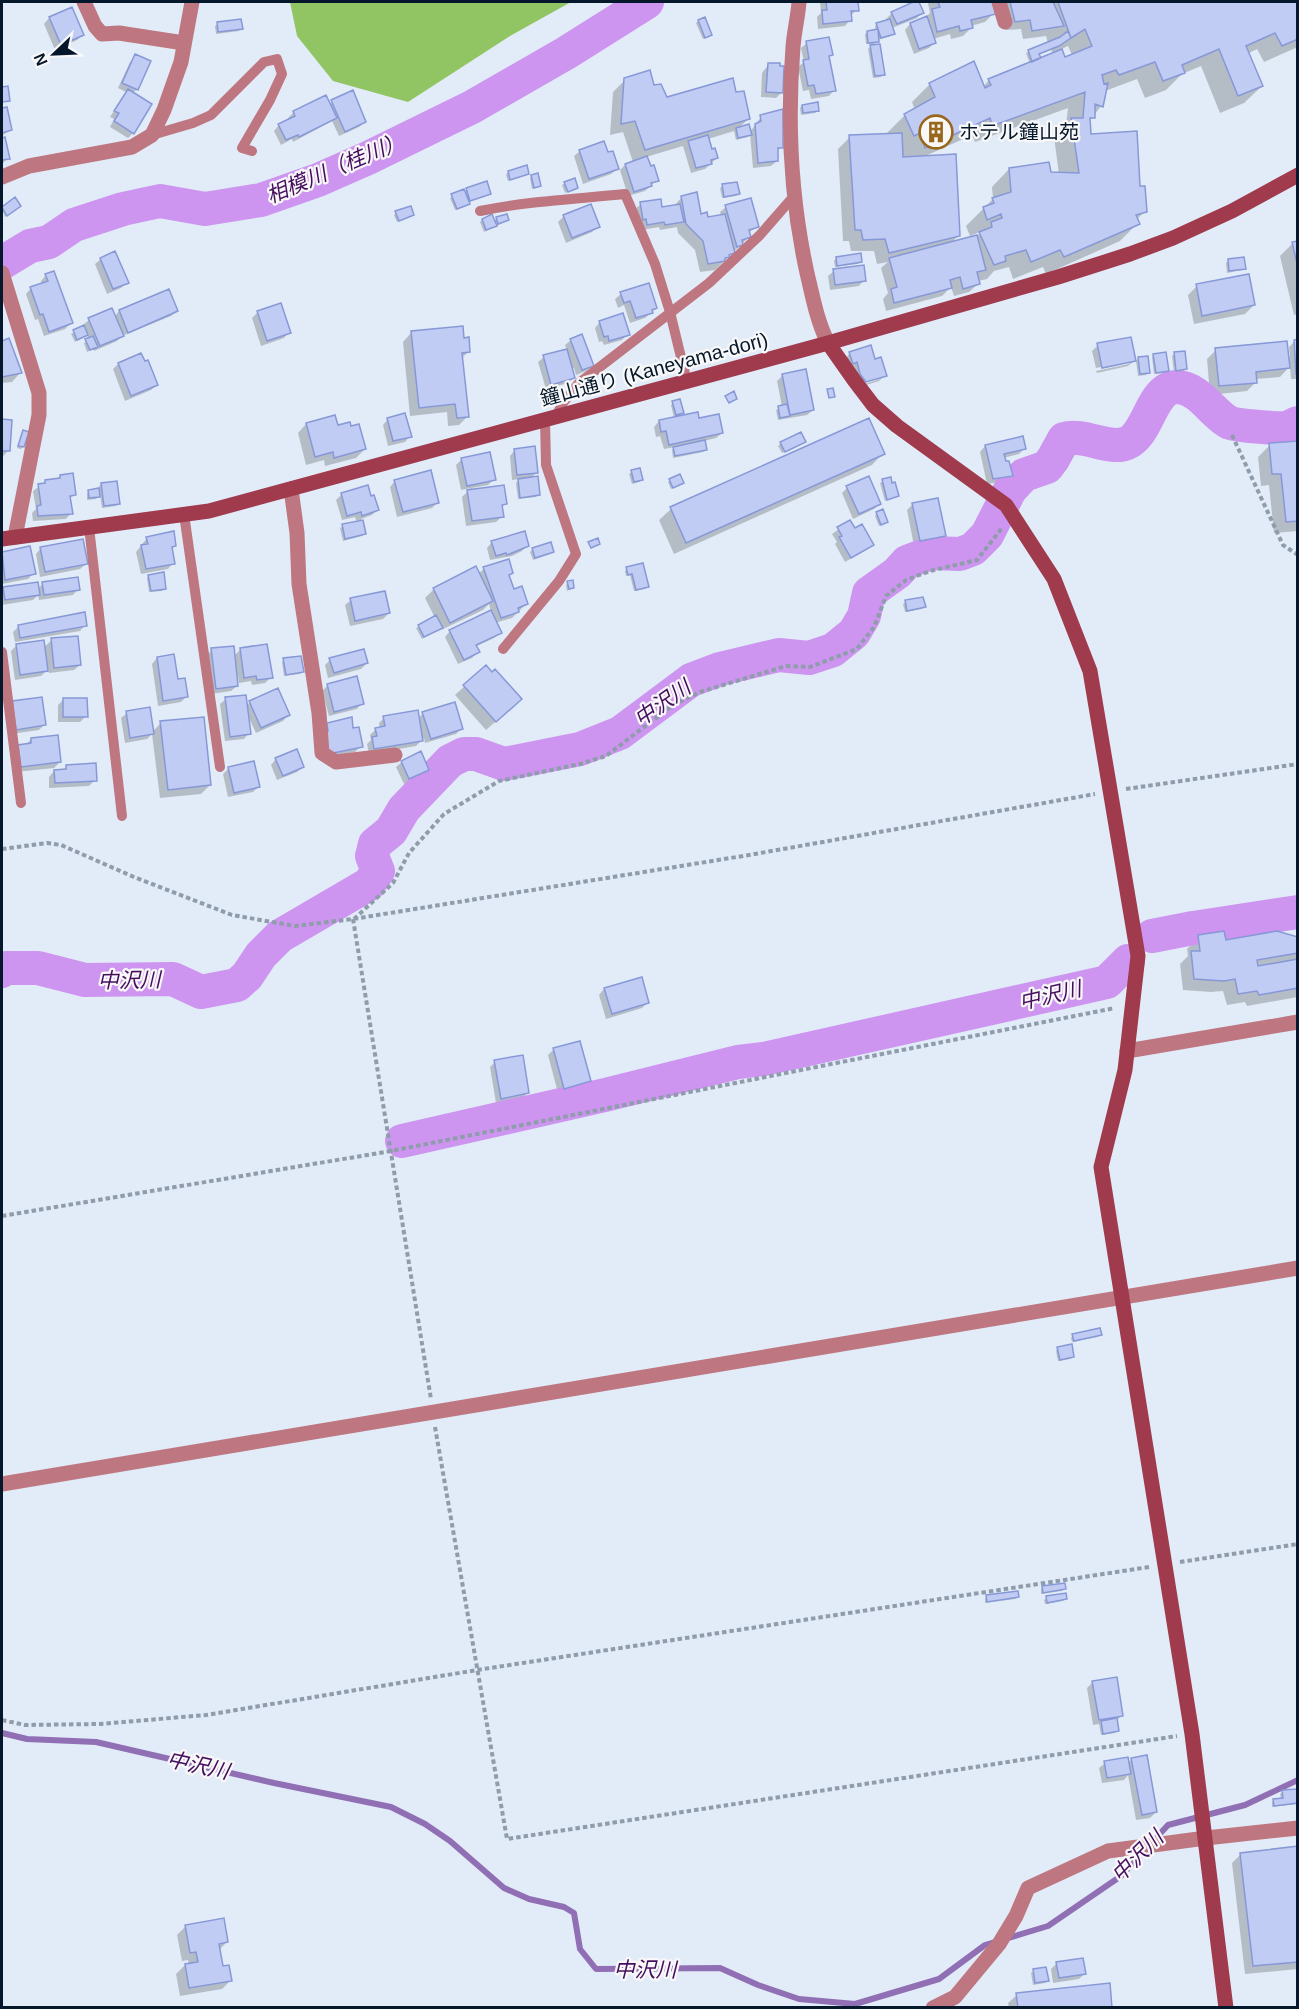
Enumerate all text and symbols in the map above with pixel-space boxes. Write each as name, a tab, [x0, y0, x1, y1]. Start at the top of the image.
north arrow	[24, 24, 84, 84]
text: N	[31, 51, 51, 68]
building icon: ホテル鐘山苑	[918, 114, 954, 150]
place label: ホテル鐘山苑	[959, 121, 1079, 143]
water label: 相模川（桂川）	[263, 129, 407, 207]
street label: 鐘山通り (Kaneyama-dori)	[538, 328, 770, 410]
water label: 中沢川	[630, 674, 696, 730]
water label: 中沢川	[97, 968, 163, 992]
water label: 中沢川	[1017, 976, 1085, 1013]
water label: 中沢川	[165, 1747, 233, 1783]
water label: 中沢川	[1107, 1824, 1169, 1886]
water label: 中沢川	[614, 1958, 678, 1981]

